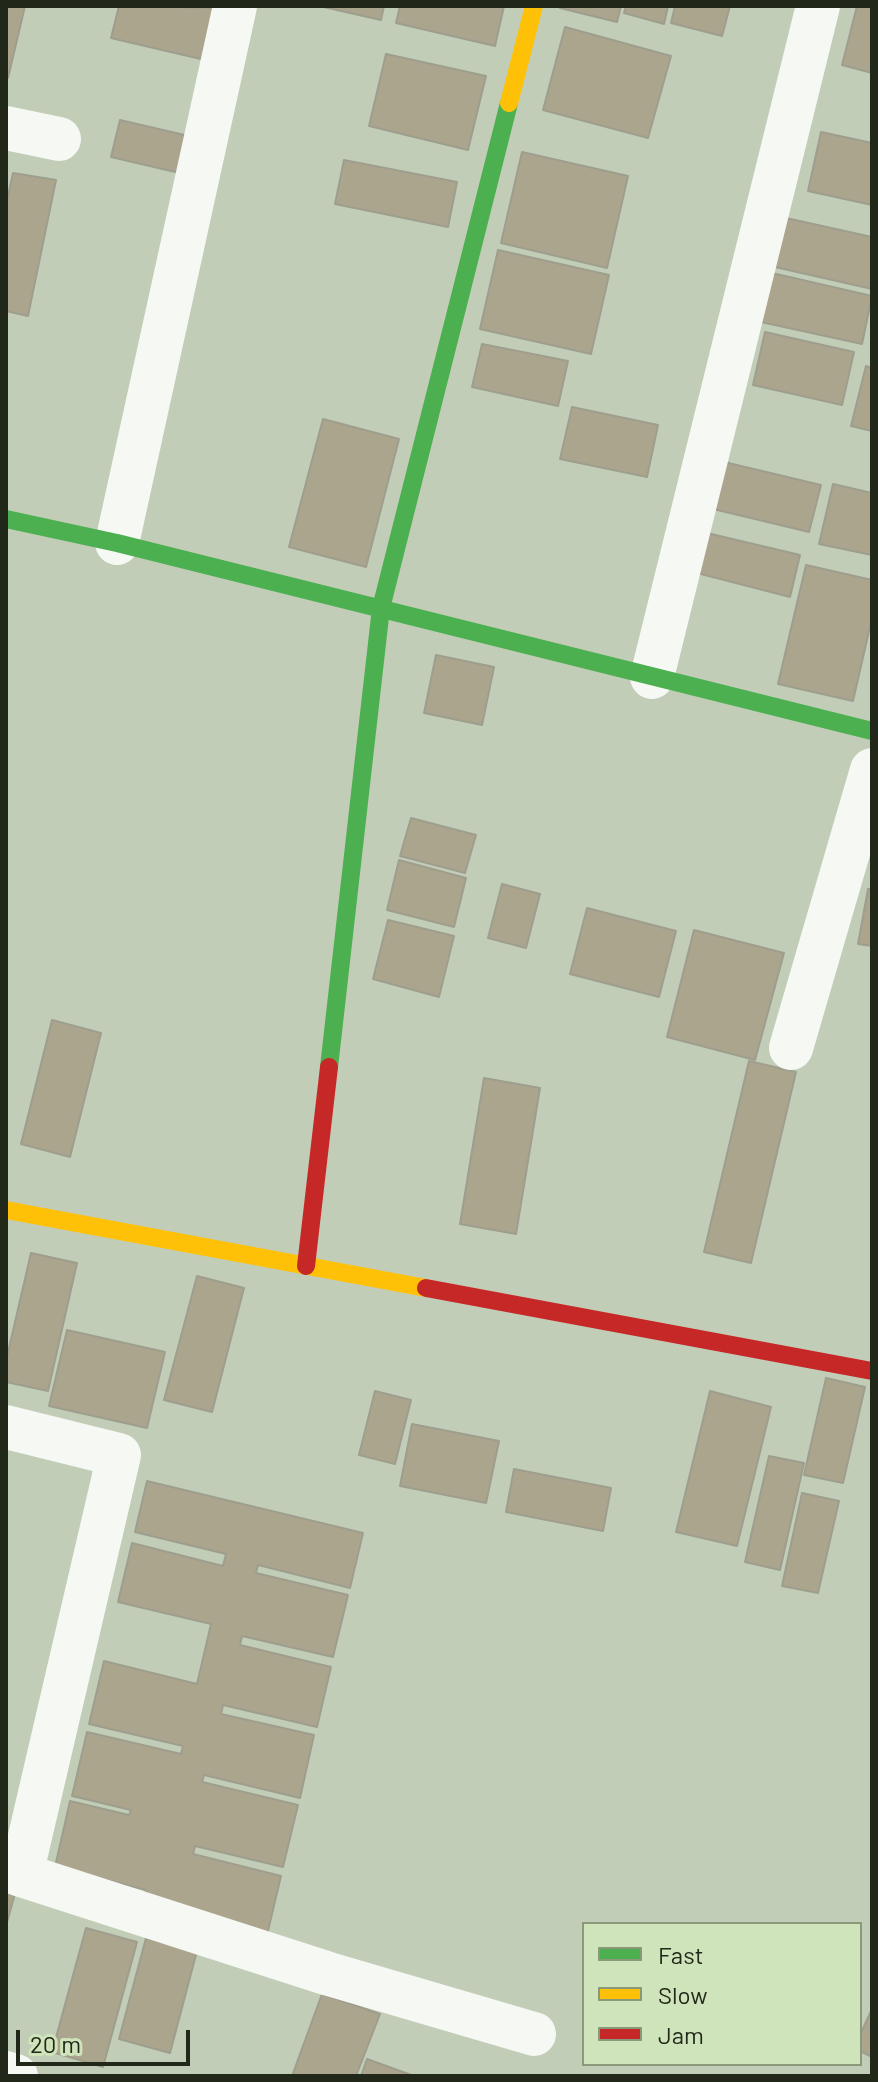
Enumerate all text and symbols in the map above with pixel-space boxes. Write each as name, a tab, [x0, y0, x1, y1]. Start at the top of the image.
legend	[582, 1922, 862, 2066]
text: Fast	[658, 1940, 703, 1969]
text: Slow	[658, 1980, 707, 2009]
scale bar	[20, 2014, 194, 2064]
text: Jam	[658, 2020, 704, 2049]
text: 20 m	[30, 2029, 81, 2058]

